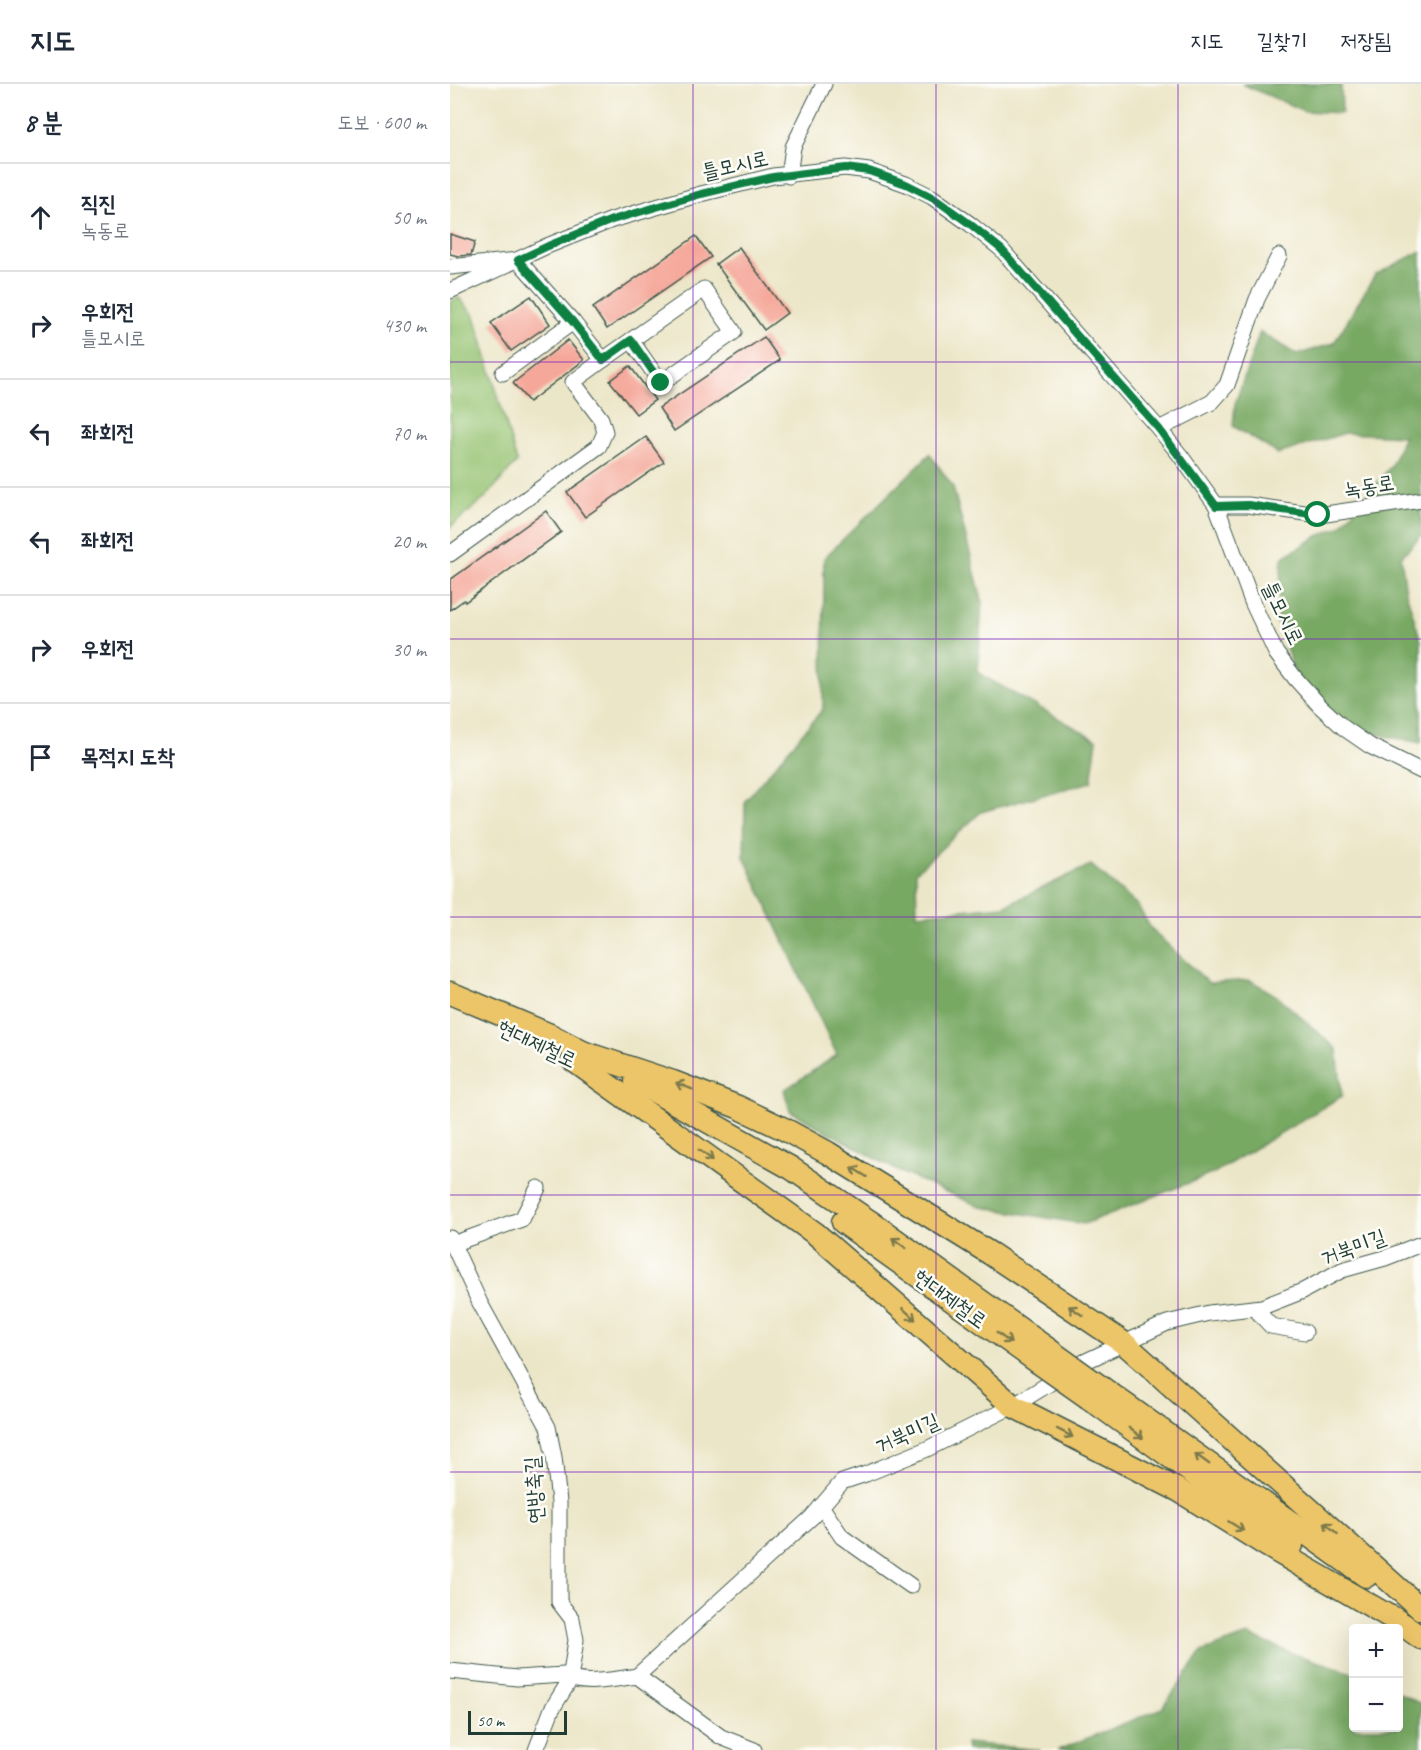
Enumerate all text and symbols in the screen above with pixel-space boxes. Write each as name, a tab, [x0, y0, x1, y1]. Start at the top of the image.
text: 지도	[30, 23, 75, 58]
text: 지도	[1190, 28, 1224, 54]
text: 길찾기	[1257, 28, 1307, 54]
text: 저장됨	[1340, 28, 1391, 54]
text: 8 분	[24, 106, 63, 139]
text: 도보 · 600 m	[337, 110, 426, 135]
street label: 틀모시로	[699, 145, 771, 185]
text: 직진	[81, 190, 116, 218]
icon: ahead	[24, 201, 57, 234]
text: 50 m	[392, 205, 426, 230]
text: 녹동로	[81, 218, 129, 243]
text: 우회전	[81, 298, 134, 326]
icon: right	[24, 309, 57, 342]
text: 430 m	[383, 313, 426, 338]
text: 틀모시로	[81, 326, 145, 351]
route end	[647, 369, 673, 395]
icon: left	[24, 417, 57, 450]
text: 좌회전	[81, 419, 134, 447]
text: 70 m	[392, 421, 426, 446]
street label: 녹동로	[1342, 469, 1396, 503]
route start	[1304, 501, 1330, 527]
icon: left	[24, 525, 57, 558]
text: 좌회전	[81, 527, 134, 555]
text: 20 m	[392, 529, 426, 554]
street label: 틀모시로	[1257, 577, 1309, 649]
icon: right	[24, 633, 57, 666]
text: 우회전	[81, 635, 134, 663]
text: 30 m	[392, 637, 426, 662]
icon: arrive	[24, 741, 57, 774]
text: 목적지 도착	[81, 743, 175, 771]
street label: 현대제철로	[493, 1014, 581, 1074]
one-way arrow	[675, 1080, 694, 1091]
one-way arrow	[698, 1149, 714, 1161]
one-way arrow	[851, 1166, 868, 1178]
street label: 거북미길	[1317, 1223, 1389, 1271]
one-way arrow	[892, 1237, 908, 1249]
street label: 현대제철로	[908, 1264, 992, 1334]
one-way arrow	[1068, 1305, 1085, 1317]
one-way arrow	[901, 1307, 916, 1321]
one-way arrow	[995, 1331, 1011, 1344]
street label: 거북미길	[871, 1407, 943, 1459]
one-way arrow	[1055, 1427, 1073, 1439]
one-way arrow	[1128, 1427, 1144, 1439]
one-way arrow	[1195, 1453, 1211, 1466]
street label: 연방축길	[519, 1455, 549, 1525]
one-way arrow	[1227, 1521, 1244, 1533]
one-way arrow	[1323, 1521, 1338, 1535]
map controls	[1349, 1624, 1403, 1732]
button: +	[1349, 1624, 1403, 1678]
button: −	[1349, 1678, 1403, 1732]
scale bar	[468, 1708, 567, 1736]
text: 50 m	[477, 1711, 504, 1731]

